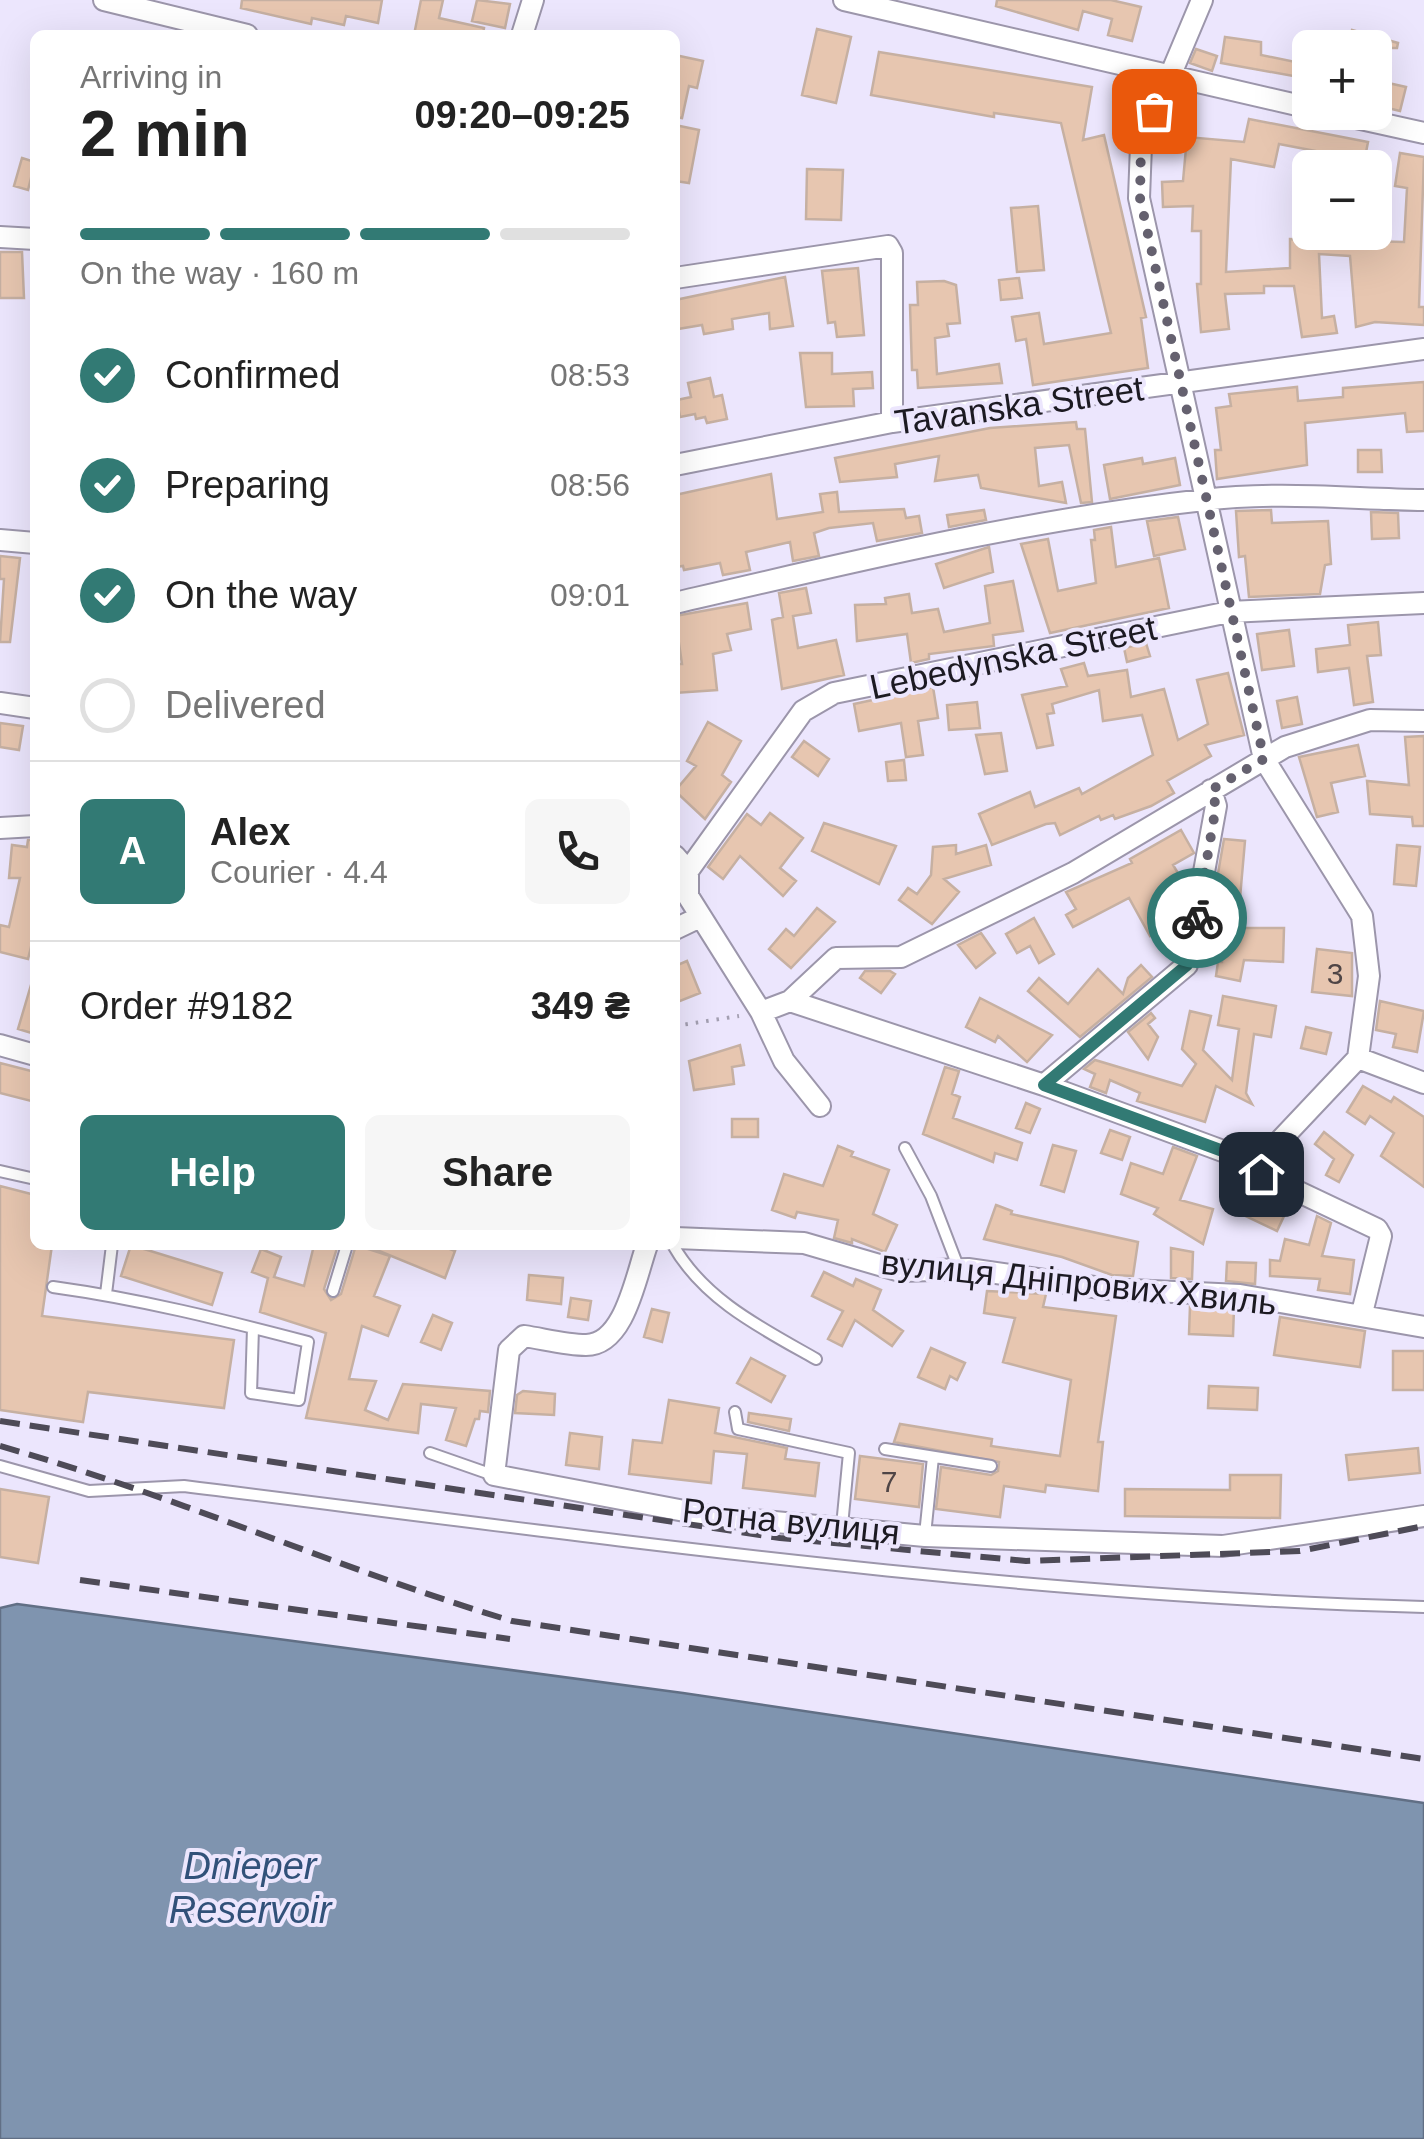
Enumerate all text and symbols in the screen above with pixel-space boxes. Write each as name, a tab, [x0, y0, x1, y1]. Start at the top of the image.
map controls	[1292, 30, 1392, 250]
button: +	[1292, 30, 1392, 130]
text: Arriving in	[80, 59, 222, 95]
pin	[1112, 69, 1197, 154]
icon: bag	[1127, 84, 1182, 139]
text: 09:20–09:25	[414, 94, 630, 136]
text: 2 min	[80, 97, 250, 170]
button: −	[1292, 150, 1392, 250]
text: On the way · 160 m	[80, 255, 359, 291]
icon: check	[80, 348, 135, 403]
text: Confirmed	[165, 354, 340, 396]
text: 08:53	[550, 357, 630, 393]
street label: Tavanska Street	[892, 368, 1146, 442]
icon: check	[80, 458, 135, 513]
text: Preparing	[165, 464, 330, 506]
text: 08:56	[550, 467, 630, 503]
icon: check	[80, 568, 135, 623]
text: On the way	[165, 574, 357, 616]
text: 09:01	[550, 577, 630, 613]
street label: Lebedynska Street	[866, 608, 1160, 706]
text: Delivered	[165, 684, 326, 726]
button: phone	[525, 799, 630, 904]
text: Alex	[210, 811, 290, 853]
text: A	[119, 830, 146, 872]
text: Courier · 4.4	[210, 854, 388, 890]
courier	[1147, 868, 1247, 968]
icon: bike	[1170, 891, 1225, 946]
house number: 3	[1327, 957, 1343, 990]
text: Order #9182	[80, 985, 293, 1027]
text: 349 ₴	[531, 985, 630, 1027]
button: Help	[80, 1115, 345, 1230]
button: Share	[365, 1115, 630, 1230]
pin	[1219, 1132, 1304, 1217]
icon: home	[1234, 1147, 1289, 1202]
street label: вулиця Дніпрових Хвиль	[879, 1242, 1279, 1322]
house number: 7	[881, 1465, 897, 1498]
street label: Ротна вулиця	[680, 1490, 902, 1552]
water label: Dnieper Reservoir	[169, 1845, 333, 1931]

